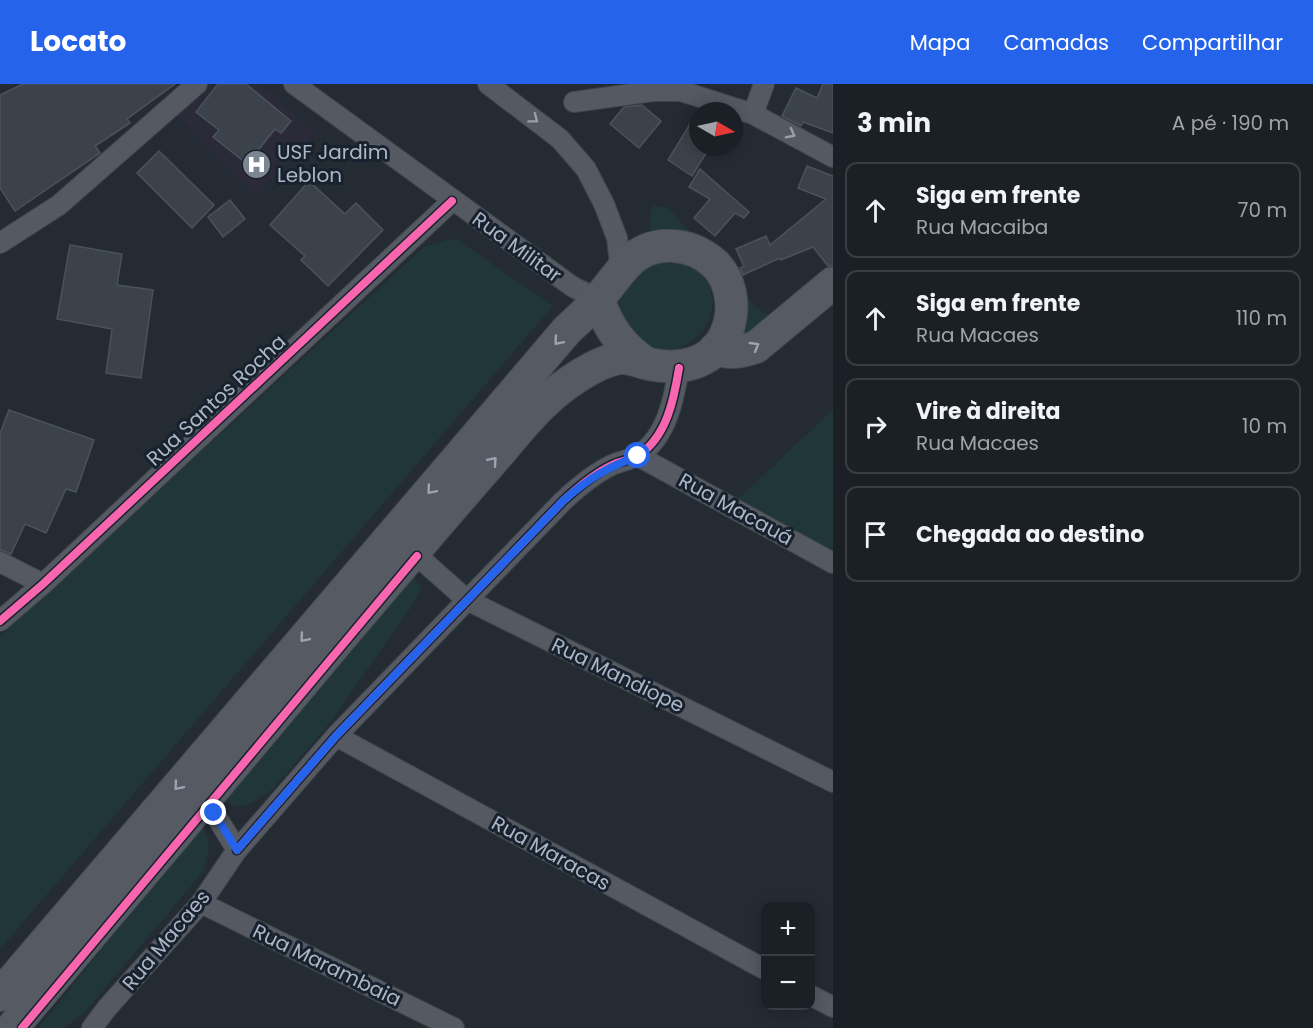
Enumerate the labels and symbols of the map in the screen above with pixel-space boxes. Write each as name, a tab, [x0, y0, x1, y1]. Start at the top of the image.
north arrow	[689, 102, 743, 156]
one-way arrow	[528, 112, 539, 123]
one-way arrow	[785, 127, 795, 138]
place label: USF Jardim Leblon	[277, 138, 388, 189]
hospital icon: USF Jardim Leblon	[240, 148, 272, 180]
street label: Rua Militar	[467, 205, 567, 289]
street label: Rua Santos Rocha	[140, 328, 292, 472]
one-way arrow	[554, 334, 565, 345]
one-way arrow	[749, 341, 759, 353]
route start	[624, 442, 650, 468]
one-way arrow	[486, 457, 497, 467]
street label: Rua Macauá	[674, 466, 798, 552]
one-way arrow	[427, 483, 438, 494]
one-way arrow	[301, 631, 312, 642]
street label: Rua Mandiope	[547, 631, 689, 719]
one-way arrow	[174, 779, 185, 790]
route end	[200, 799, 226, 825]
street label: Rua Maracas	[487, 809, 615, 897]
street label: Rua Macaes	[116, 884, 216, 996]
street label: Rua Marambaia	[248, 917, 406, 1013]

